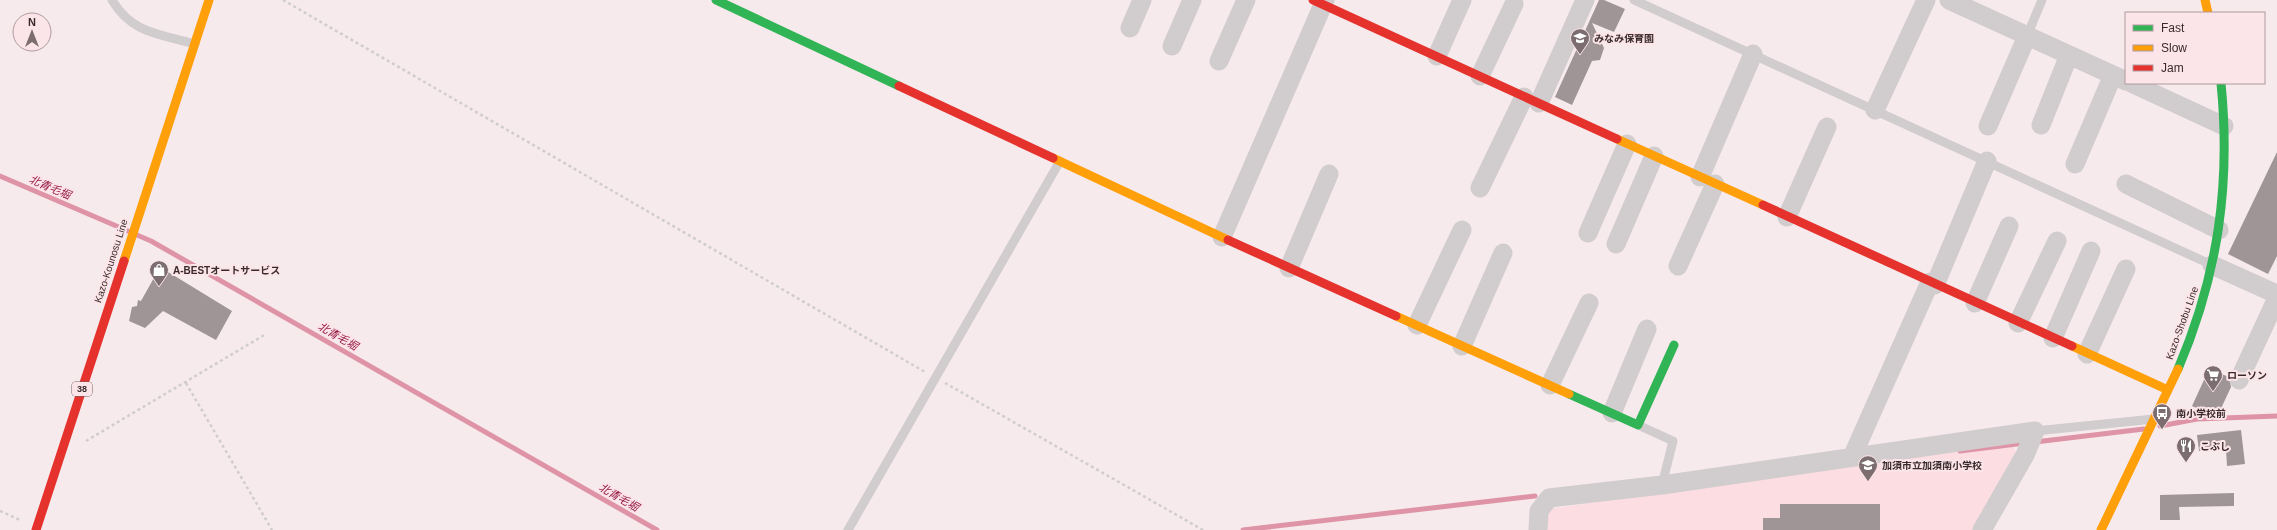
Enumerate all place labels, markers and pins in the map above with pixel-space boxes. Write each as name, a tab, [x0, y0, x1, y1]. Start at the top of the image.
school or university icon: みなみ保育園	[1569, 27, 1591, 55]
place label: みなみ保育園	[1594, 33, 1654, 44]
shop icon: A-BESTオートサービス	[148, 259, 170, 287]
place label: A-BESTオートサービス	[173, 265, 280, 276]
supermarket icon: ローソン	[2202, 364, 2224, 392]
place label: ローソン	[2227, 370, 2267, 381]
bus stop icon: 南小学校前	[2151, 402, 2173, 430]
place label: 南小学校前	[2176, 408, 2226, 419]
restaurant icon: こぶし	[2175, 435, 2197, 463]
place label: こぶし	[2200, 441, 2230, 452]
school or university icon: 加須市立加須南小学校	[1857, 454, 1879, 482]
place label: 加須市立加須南小学校	[1882, 460, 1982, 471]

